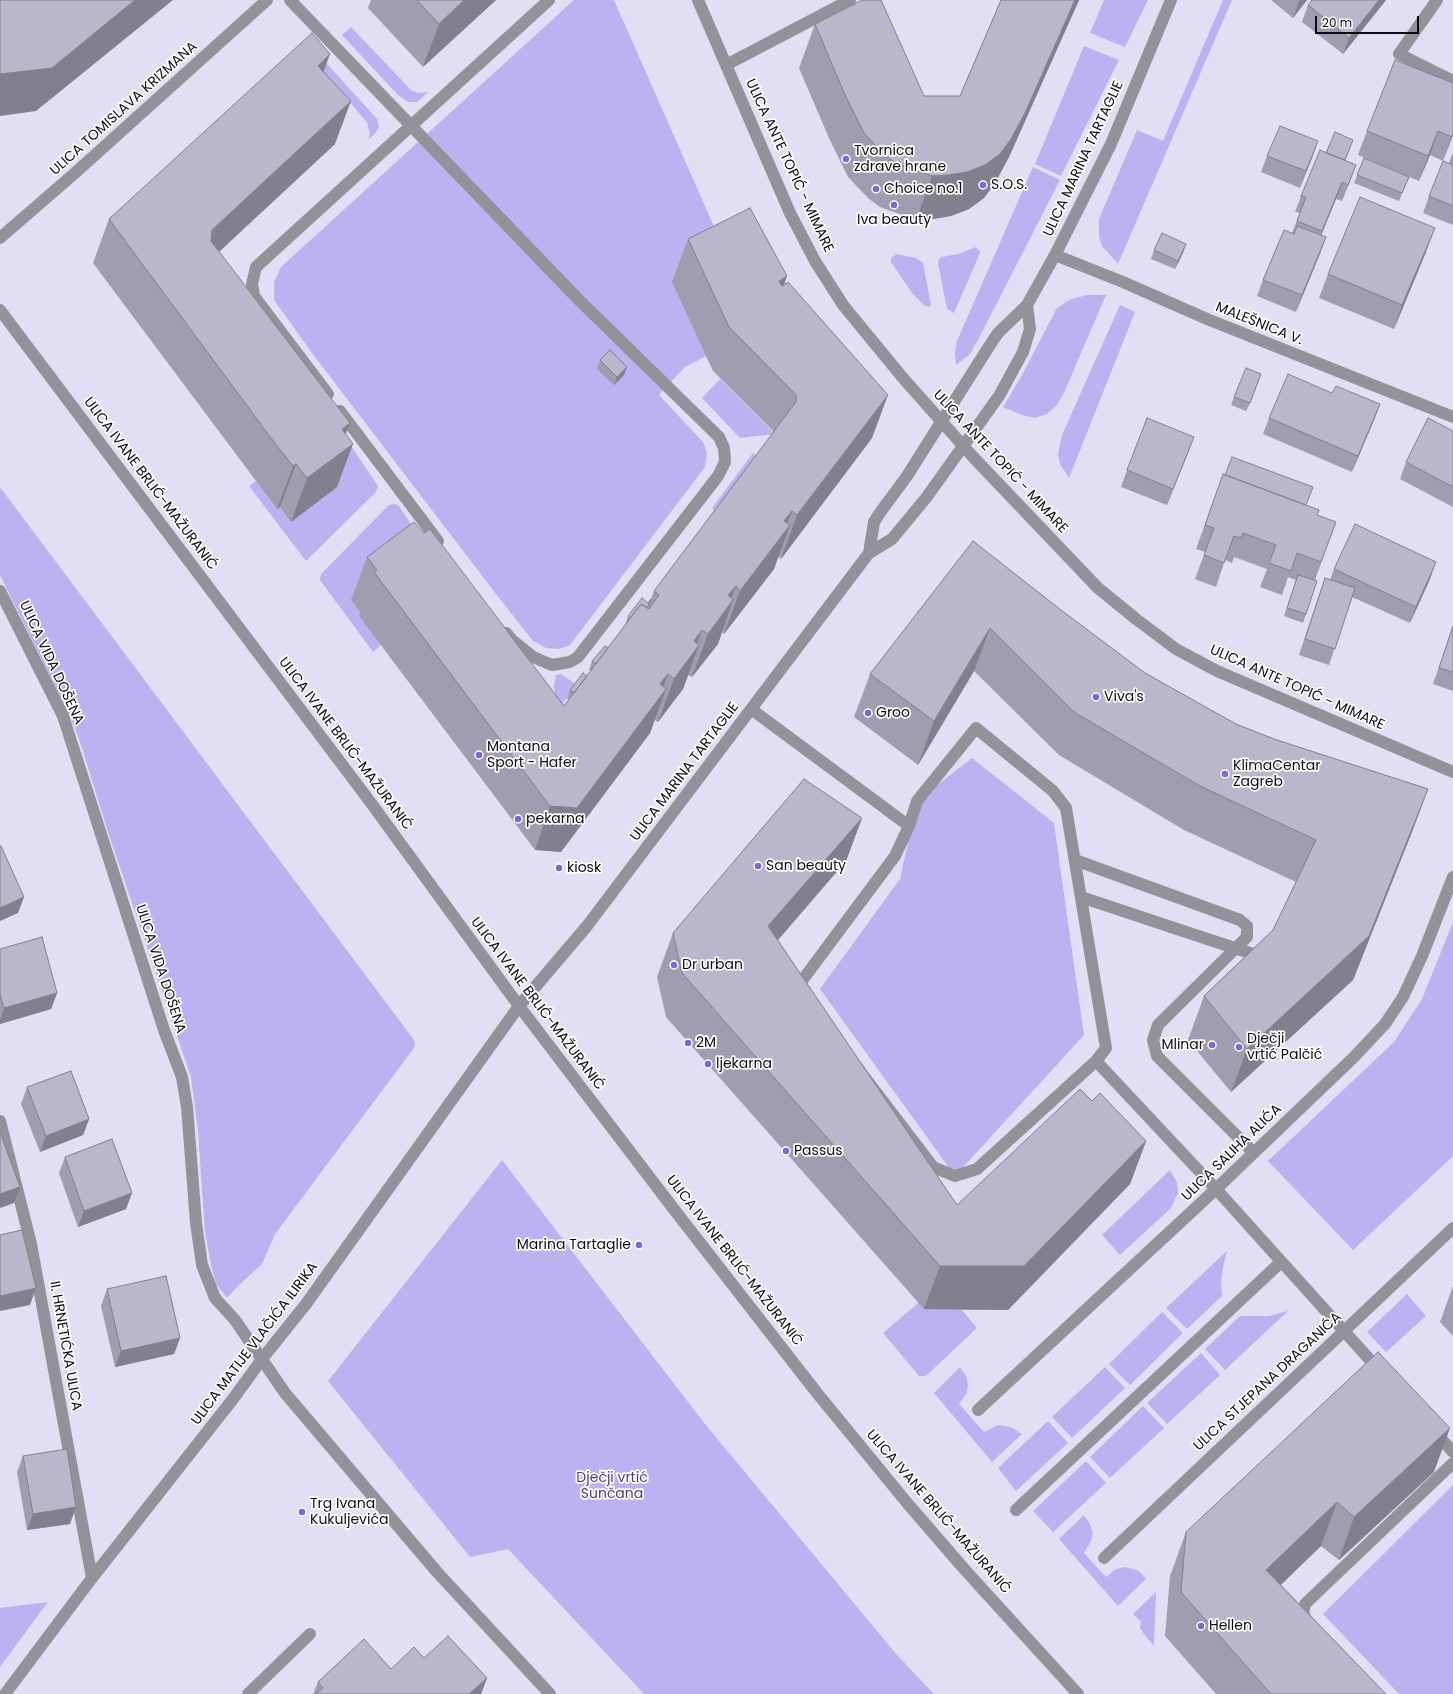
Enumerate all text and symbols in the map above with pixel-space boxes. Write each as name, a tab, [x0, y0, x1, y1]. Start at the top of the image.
scale bar	[1317, 8, 1421, 34]
text: 20 m	[1322, 14, 1352, 31]
street label: ULICA TOMISLAVA KRIZMANA	[47, 39, 201, 179]
street label: ULICA ANTE TOPIĆ - MIMARE	[741, 77, 837, 255]
street label: ULICA MARINA TARTAGLIE	[1041, 79, 1127, 239]
place label: Tvornica zdrave hrane	[854, 143, 946, 176]
marker: Tvornica zdrave hrane	[841, 154, 851, 164]
place label: S.O.S.	[991, 177, 1027, 193]
marker: S.O.S.	[978, 180, 988, 190]
place label: Choice no.1	[884, 181, 962, 197]
marker: Choice no.1	[871, 184, 881, 194]
marker: Iva beauty	[889, 200, 899, 210]
place label: Iva beauty	[857, 212, 931, 228]
street label: MALEŠNICA V.	[1213, 299, 1305, 349]
street label: ULICA ANTE TOPIĆ - MIMARE	[929, 387, 1071, 537]
street label: ULICA IVANE BRLIĆ-MAŽURANIĆ	[80, 394, 220, 574]
street label: ULICA VIDA DOŠENA	[15, 599, 87, 727]
street label: ULICA ANTE TOPIĆ - MIMARE	[1207, 642, 1387, 734]
street label: ULICA IVANE BRLIĆ-MAŽURANIĆ	[275, 654, 415, 834]
place label: Viva's	[1104, 689, 1144, 705]
marker: Viva's	[1091, 692, 1101, 702]
street label: ULICA MARINA TARTAGLIE	[627, 699, 743, 845]
place label: Groo	[876, 705, 910, 721]
marker: Groo	[863, 708, 873, 718]
place label: Montana Sport - Hafer	[487, 739, 577, 772]
marker: Montana Sport - Hafer	[474, 750, 484, 760]
place label: KlimaCentar Zagreb	[1233, 758, 1320, 790]
marker: KlimaCentar Zagreb	[1220, 769, 1230, 779]
place label: pekarna	[526, 811, 584, 827]
marker: pekarna	[513, 814, 523, 824]
place label: San beauty	[766, 858, 846, 874]
place label: kiosk	[567, 860, 601, 876]
marker: San beauty	[753, 861, 763, 871]
marker: kiosk	[554, 863, 564, 873]
street label: ULICA VIDA DOŠENA	[131, 902, 189, 1036]
street label: ULICA IVANE BRLIĆ-MAŽURANIĆ	[467, 914, 607, 1094]
place label: Dr urban	[682, 957, 743, 973]
marker: Dr urban	[669, 960, 679, 970]
place label: Dječji vrtić Palčić	[1247, 1031, 1322, 1064]
place label: 2M	[696, 1035, 716, 1051]
place label: Mlinar	[1161, 1037, 1204, 1053]
marker: 2M	[683, 1038, 693, 1048]
marker: Mlinar	[1207, 1040, 1217, 1050]
marker: Dječji vrtić Palčić	[1234, 1042, 1244, 1052]
place label: ljekarna	[716, 1056, 772, 1072]
marker: ljekarna	[703, 1059, 713, 1069]
street label: ULICA SALIHA ALIĆA	[1179, 1101, 1285, 1205]
place label: Passus	[794, 1143, 842, 1159]
marker: Passus	[781, 1146, 791, 1156]
street label: ULICA IVANE BRLIĆ-MAŽURANIĆ	[662, 1172, 806, 1350]
place label: Marina Tartaglie	[517, 1237, 631, 1253]
marker: Marina Tartaglie	[634, 1240, 644, 1250]
street label: ULICA MATIJE VLAČIĆA ILIRIKA	[188, 1259, 322, 1429]
street label: II. HRNETIĆKA ULICA	[45, 1280, 85, 1412]
street label: ULICA STJEPANA DRAGANIĆA	[1191, 1309, 1345, 1455]
street label: ULICA IVANE BRLIĆ-MAŽURANIĆ	[862, 1427, 1014, 1597]
park label: Dječji vrtić Sunčana	[576, 1470, 648, 1502]
place label: Trg Ivana Kukuljevića	[310, 1496, 388, 1528]
marker: Trg Ivana Kukuljevića	[297, 1507, 307, 1517]
place label: Hellen	[1209, 1618, 1252, 1634]
marker: Hellen	[1196, 1621, 1206, 1631]

